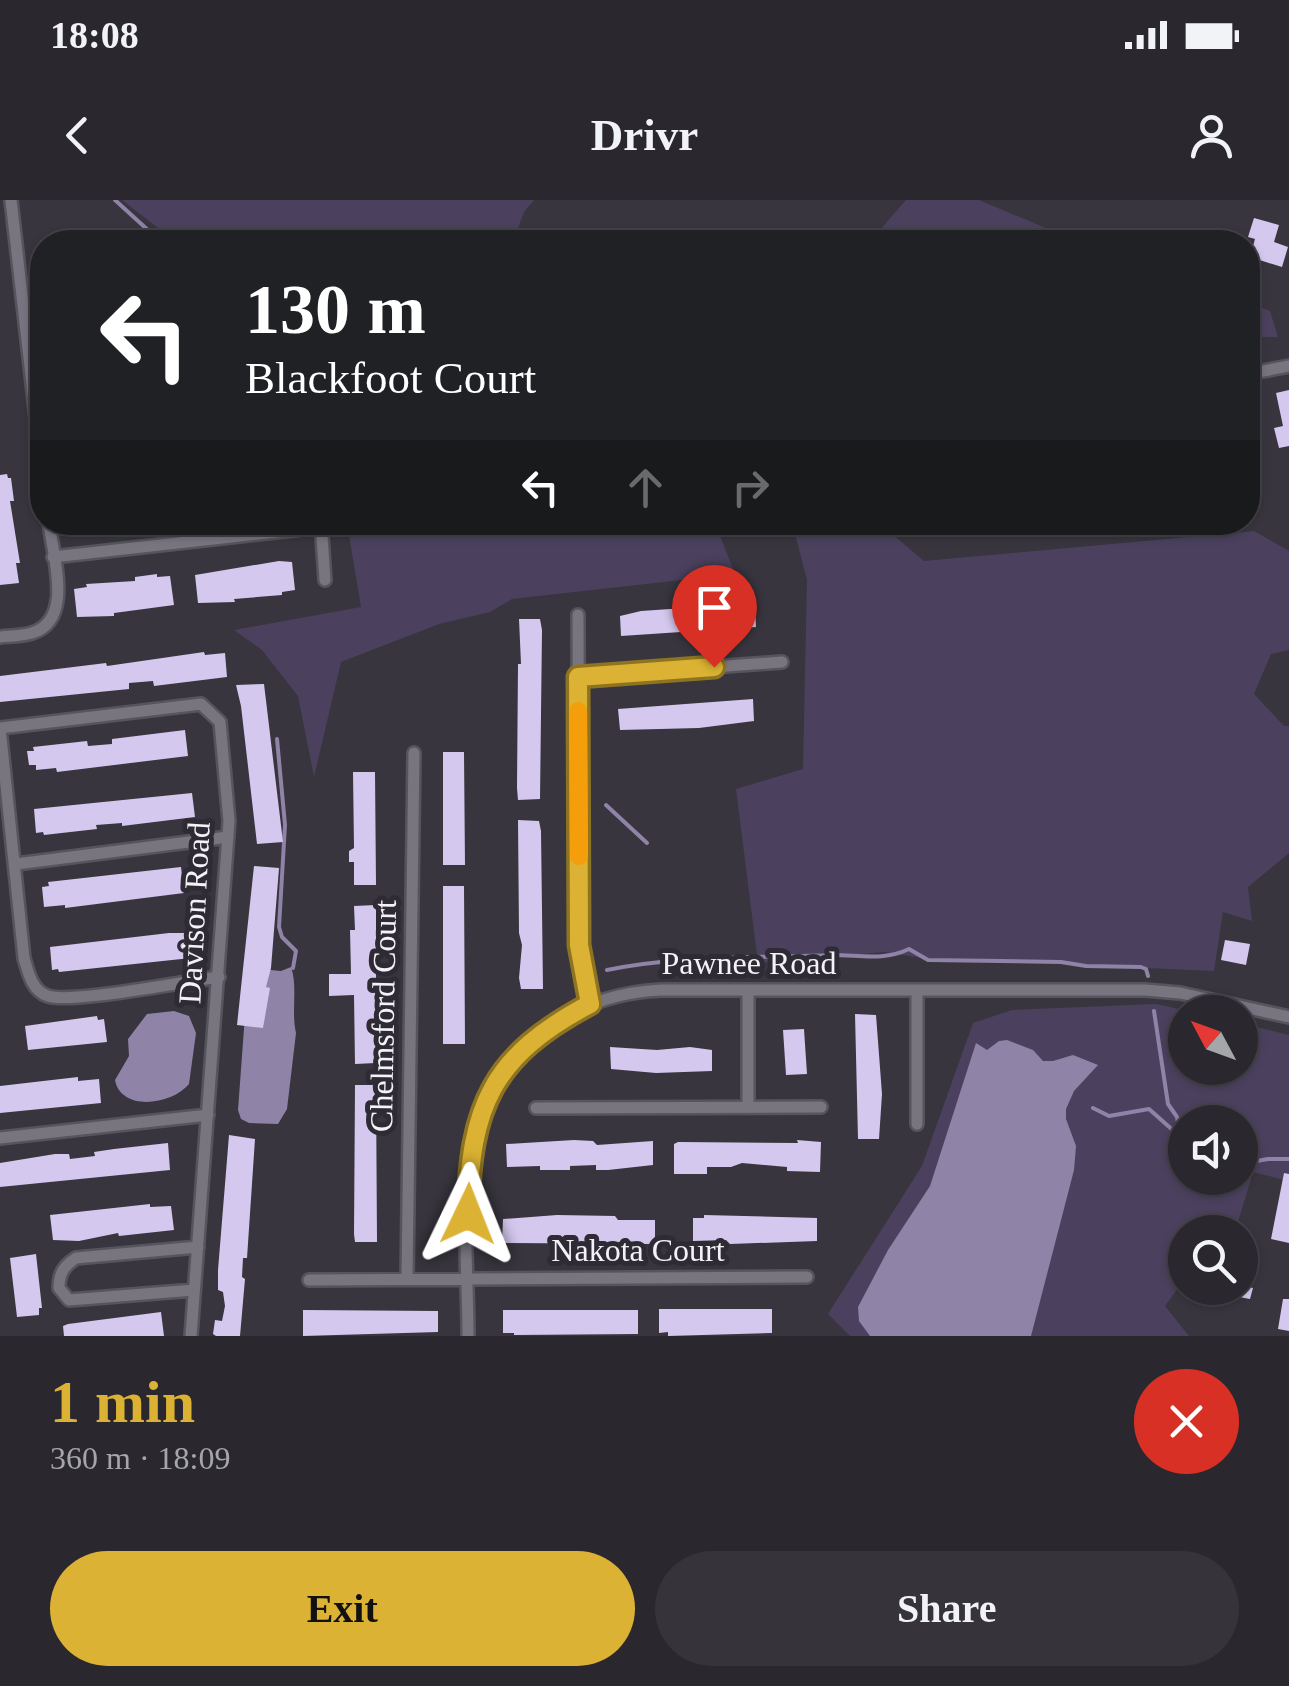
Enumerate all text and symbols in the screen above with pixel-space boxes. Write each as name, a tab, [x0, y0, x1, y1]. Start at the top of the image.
text: 18:08	[50, 14, 139, 56]
icon: back	[50, 108, 105, 163]
icon: person	[1184, 108, 1239, 163]
text: Drivr	[591, 110, 698, 160]
icon: left	[80, 270, 210, 400]
text: 130 m	[245, 271, 426, 348]
text: Blackfoot Court	[245, 353, 536, 403]
icon: left	[513, 460, 568, 515]
icon: ahead	[618, 460, 673, 515]
icon: right	[723, 460, 778, 515]
pin	[672, 565, 757, 668]
icon: arrive	[687, 580, 742, 635]
street label: Davison Road	[171, 821, 217, 1005]
street label: Chelmsford Court	[363, 900, 403, 1132]
street label: Pawnee Road	[661, 945, 837, 981]
north arrow	[1168, 995, 1258, 1085]
map controls	[1168, 995, 1258, 1305]
button: sound	[1168, 1105, 1258, 1195]
position arrow	[416, 1162, 520, 1266]
button: search	[1168, 1215, 1258, 1305]
street label: Nakota Court	[551, 1232, 725, 1268]
text: 1 min	[50, 1369, 195, 1435]
button: close	[1134, 1369, 1239, 1474]
text: 360 m · 18:09	[50, 1440, 230, 1476]
button: Exit	[50, 1551, 635, 1666]
button: Share	[655, 1551, 1239, 1666]

